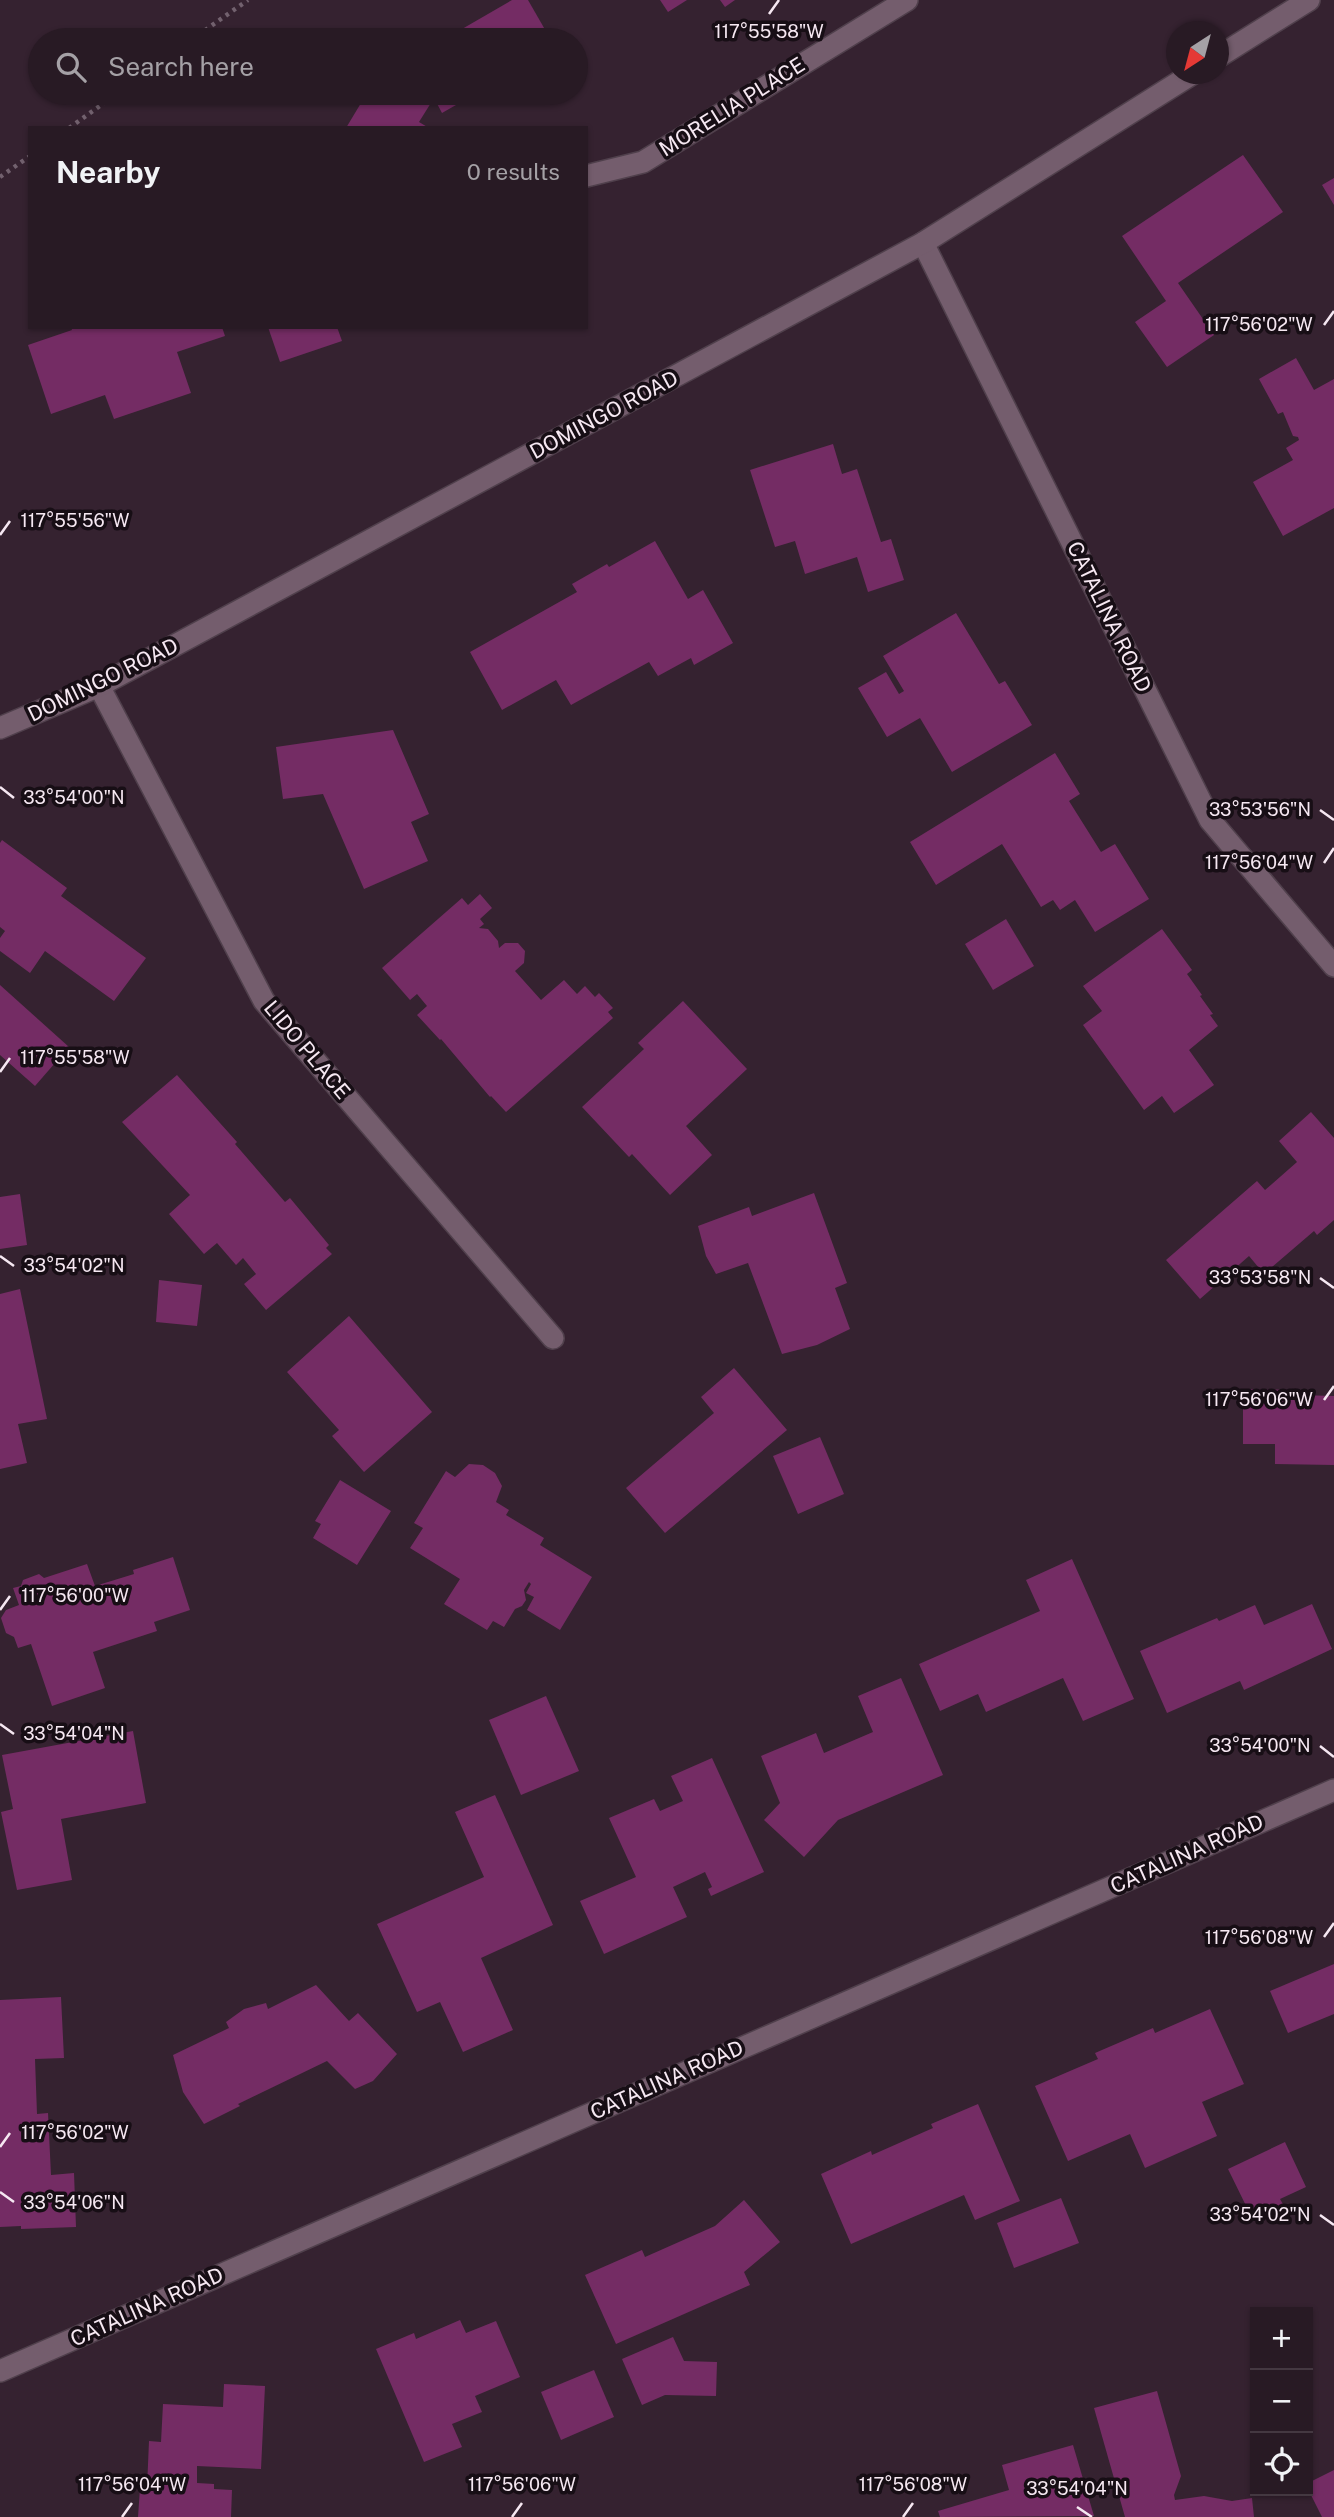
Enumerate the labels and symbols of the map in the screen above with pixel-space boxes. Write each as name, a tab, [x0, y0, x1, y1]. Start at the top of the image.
text: 117°55'58"W	[714, 21, 824, 42]
north arrow	[1166, 21, 1229, 84]
street label: MORELIA PLACE	[654, 52, 809, 161]
text: 117°56'02"W	[1205, 314, 1313, 335]
street label: DOMINGO ROAD	[525, 365, 682, 464]
text: 117°55'56"W	[21, 510, 129, 531]
street label: CATALINA ROAD	[1062, 537, 1157, 696]
street label: DOMINGO ROAD	[23, 632, 182, 727]
text: 33°54'00"N	[23, 787, 125, 808]
text: 33°53'56"N	[1209, 799, 1311, 820]
text: 117°56'04"W	[1205, 852, 1313, 873]
street label: LIDO PLACE	[259, 995, 356, 1104]
text: 117°55'58"W	[20, 1047, 130, 1068]
text: 33°54'02"N	[23, 1255, 125, 1276]
text: 33°53'58"N	[1209, 1267, 1311, 1288]
text: 117°56'06"W	[1205, 1389, 1313, 1410]
text: 117°56'00"W	[21, 1585, 129, 1606]
text: 33°54'04"N	[23, 1723, 125, 1744]
text: 33°54'00"N	[1209, 1735, 1311, 1756]
street label: CATALINA ROAD	[1106, 1809, 1267, 1898]
text: 117°56'08"W	[1205, 1927, 1313, 1948]
street label: CATALINA ROAD	[586, 2035, 747, 2124]
text: 117°56'02"W	[21, 2122, 129, 2143]
text: 33°54'06"N	[23, 2192, 125, 2213]
text: 33°54'02"N	[1209, 2204, 1311, 2225]
street label: CATALINA ROAD	[66, 2262, 227, 2351]
text: 117°56'04"W	[78, 2474, 186, 2495]
text: 117°56'06"W	[468, 2474, 576, 2495]
text: 117°56'08"W	[859, 2474, 967, 2495]
text: 33°54'04"N	[1026, 2478, 1128, 2499]

